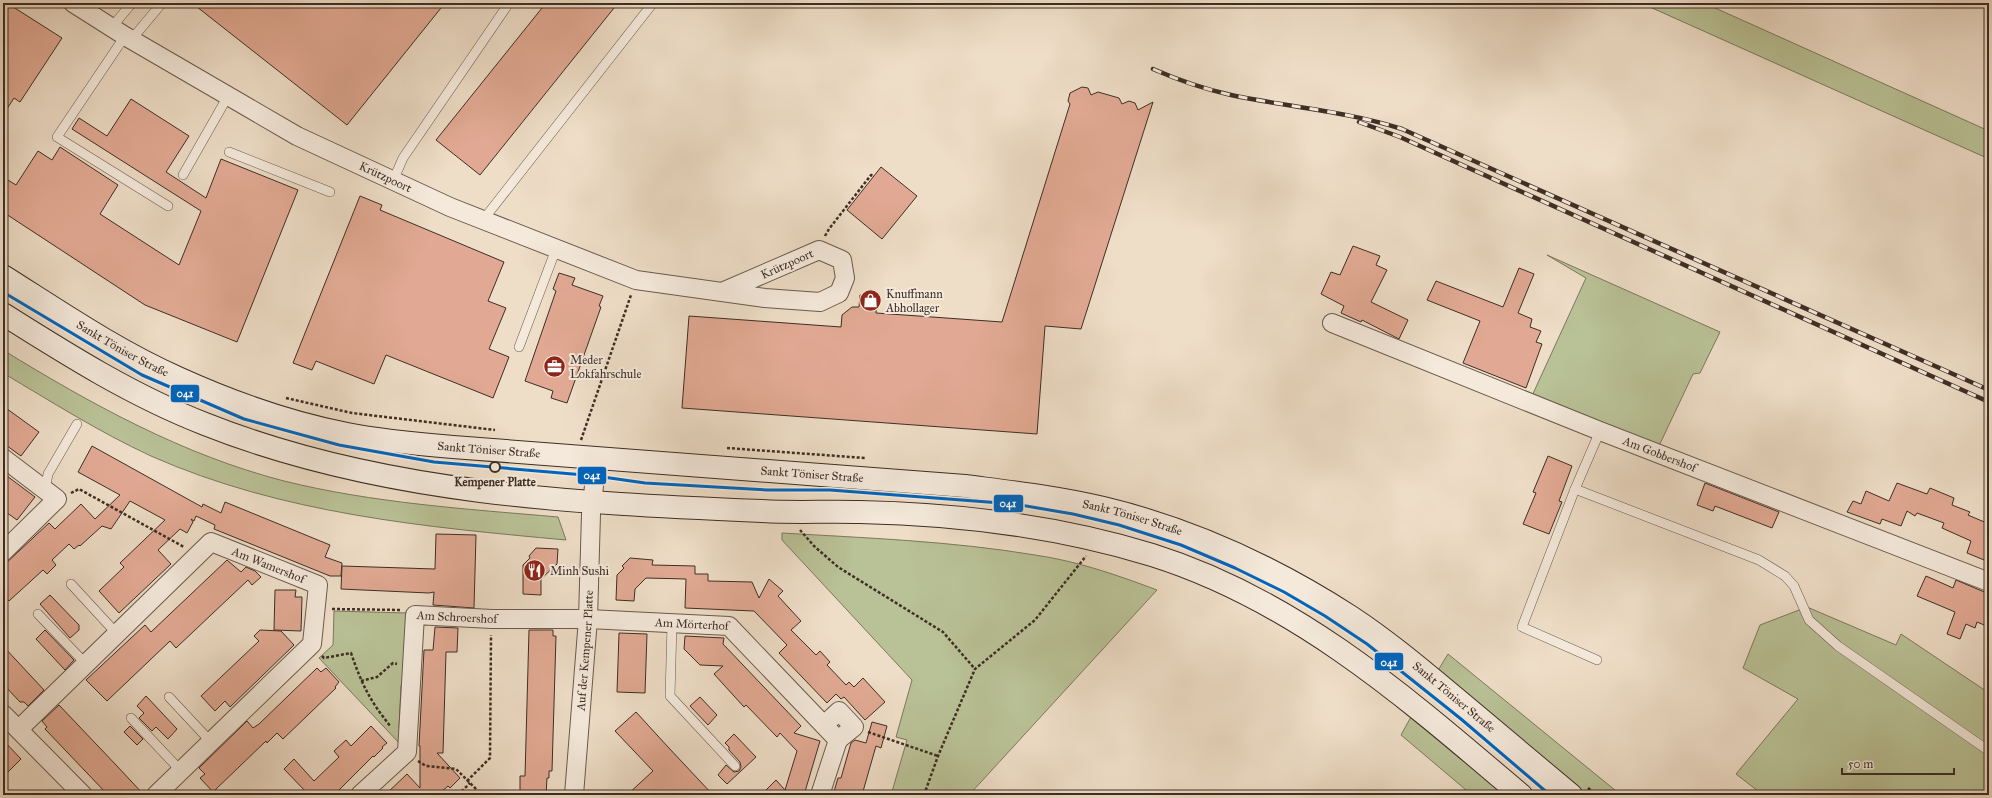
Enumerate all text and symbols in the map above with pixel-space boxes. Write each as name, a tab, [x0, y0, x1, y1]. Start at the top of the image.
street label: Krützpoort	[357, 159, 415, 196]
street label: Krützpoort	[758, 246, 816, 282]
place label: Knuffmann Abhollager	[885, 287, 943, 316]
shop icon: Knuffmann Abhollager	[857, 288, 883, 314]
street label: Sankt Töniser Straße	[74, 317, 171, 380]
place label: Meder Lokfahrschule	[570, 353, 641, 381]
office icon: Meder Lokfahrschule	[542, 354, 568, 380]
line badge: 041	[170, 384, 200, 403]
text: 041	[177, 387, 194, 401]
street label: Am Gobbershof	[1620, 433, 1700, 476]
street label: Sankt Töniser Straße	[437, 439, 541, 461]
marker: Kempener Platte	[489, 461, 501, 473]
street label: Sankt Töniser Straße	[760, 463, 864, 485]
line badge: 041	[577, 466, 607, 485]
text: 041	[584, 469, 601, 483]
place label: Kempener Platte	[454, 475, 536, 490]
line badge: 041	[993, 494, 1024, 513]
text: 041	[1000, 497, 1017, 511]
street label: Sankt Töniser Straße	[1081, 497, 1184, 538]
street label: Am Wamershof	[229, 544, 309, 587]
restaurant icon: Minh Sushi	[522, 558, 548, 584]
place label: Minh Sushi	[550, 564, 610, 578]
street label: Auf der Kempener Platte	[574, 590, 596, 712]
street label: Am Schroershof	[415, 608, 499, 626]
street label: Am Mörterhof	[654, 615, 731, 633]
line badge: 041	[1374, 652, 1404, 671]
text: 041	[1381, 656, 1398, 670]
street label: Sankt Töniser Straße	[1410, 659, 1498, 735]
scale bar	[1842, 750, 1954, 776]
text: 50 m	[1848, 757, 1873, 771]

